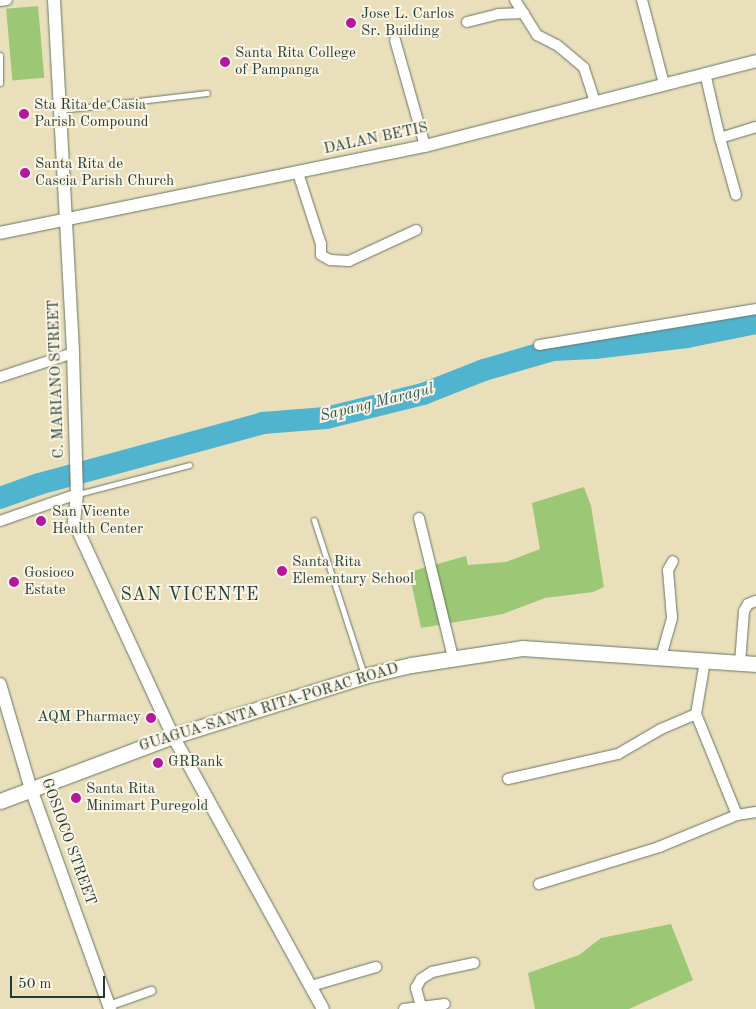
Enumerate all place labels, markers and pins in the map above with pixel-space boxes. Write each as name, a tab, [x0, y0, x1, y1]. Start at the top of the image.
place label: Jose L. Carlos Sr. Building	[361, 5, 454, 40]
marker: Jose L. Carlos Sr. Building	[345, 17, 357, 29]
place label: Santa Rita College of Pampanga	[235, 44, 356, 79]
marker: Santa Rita College of Pampanga	[219, 56, 231, 68]
place label: Sta Rita de Casia Parish Compound	[34, 96, 149, 131]
marker: Sta Rita de Casia Parish Compound	[18, 108, 30, 120]
place label: Santa Rita de Cascia Parish Church	[35, 155, 174, 190]
marker: Santa Rita de Cascia Parish Church	[19, 167, 31, 179]
place label: San Vicente Health Center	[52, 503, 143, 538]
marker: San Vicente Health Center	[34, 514, 48, 528]
place label: Santa Rita Elementary School	[292, 553, 414, 588]
place label: Gosioco Estate	[24, 564, 74, 599]
marker: Santa Rita Elementary School	[276, 565, 288, 577]
marker: Gosioco Estate	[8, 576, 20, 588]
place label: AQM Pharmacy	[37, 709, 141, 727]
marker: AQM Pharmacy	[145, 712, 157, 724]
place label: GRBank	[168, 754, 223, 772]
marker: GRBank	[152, 757, 164, 769]
place label: Santa Rita Minimart Puregold	[86, 780, 208, 815]
marker: Santa Rita Minimart Puregold	[70, 792, 82, 804]

